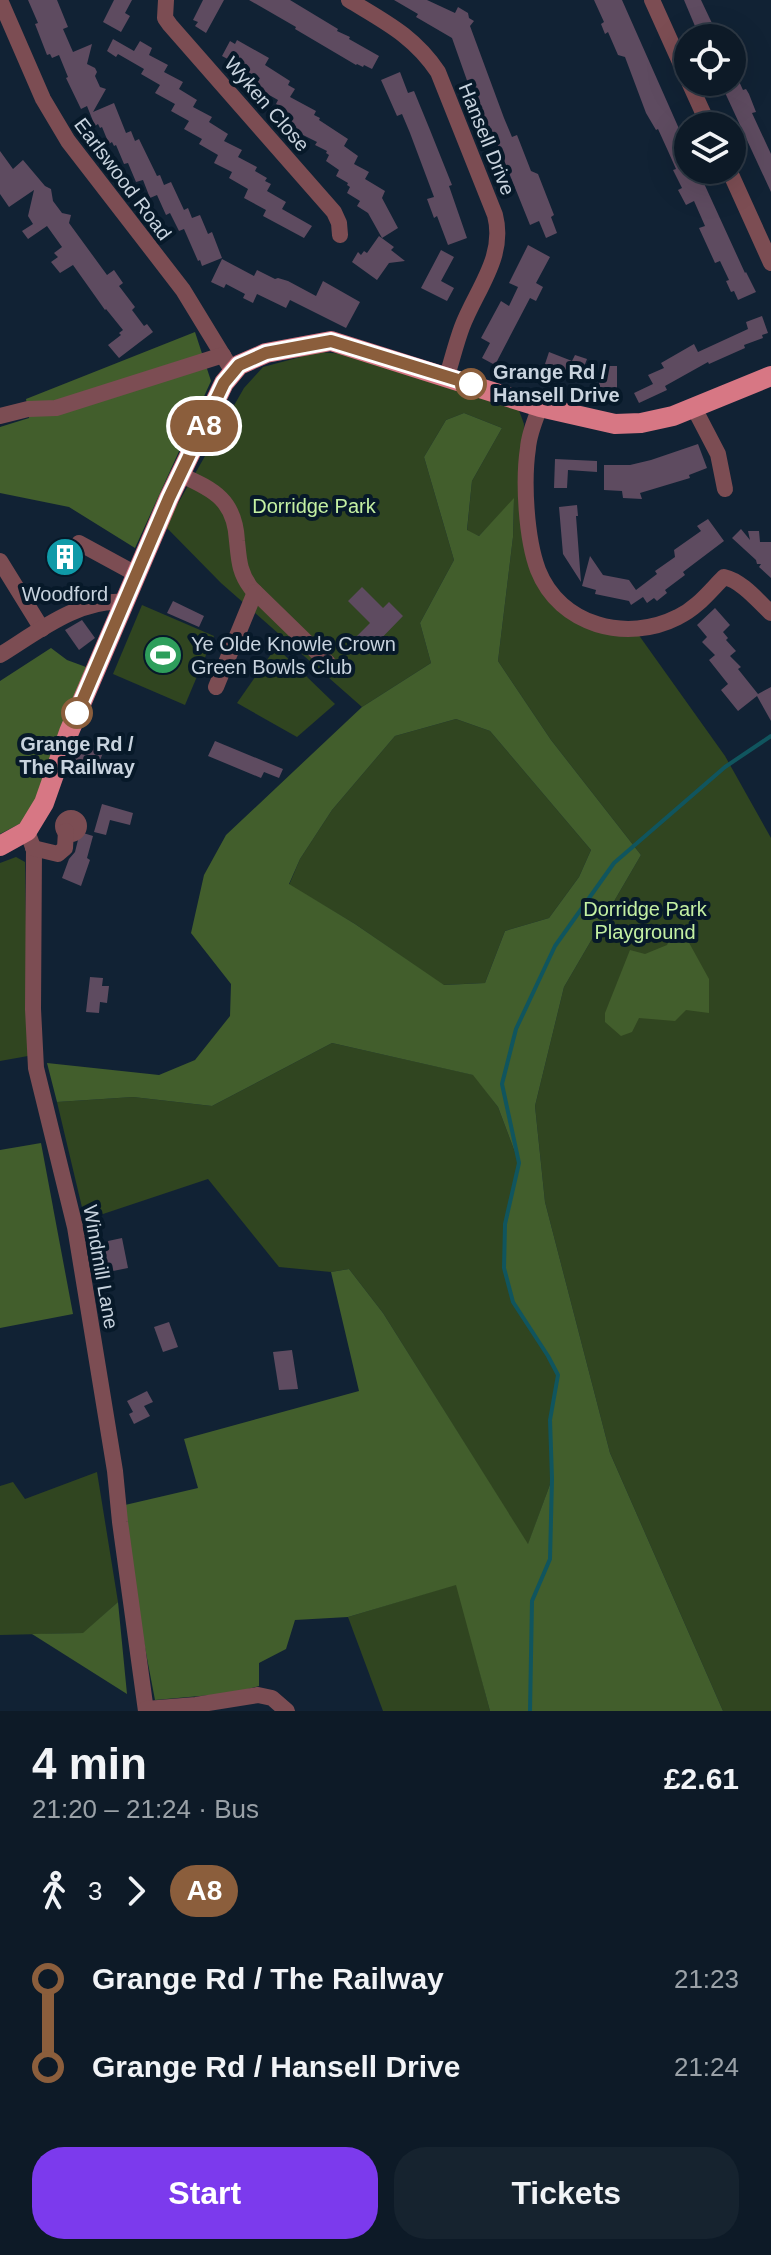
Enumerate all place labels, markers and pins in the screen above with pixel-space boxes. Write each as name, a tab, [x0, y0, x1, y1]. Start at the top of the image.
place label: Grange Rd / Hansell Drive	[493, 361, 620, 406]
marker: Grange Rd / Hansell Drive	[456, 369, 486, 399]
building icon: Woodford	[44, 536, 86, 578]
place label: Woodford	[22, 583, 108, 605]
place label: Ye Olde Knowle Crown Green Bowls Club	[191, 633, 396, 678]
sports icon: Ye Olde Knowle Crown Green Bowls Club	[142, 634, 184, 676]
marker: Grange Rd / The Railway	[62, 698, 92, 728]
place label: Grange Rd / The Railway	[19, 733, 136, 778]

